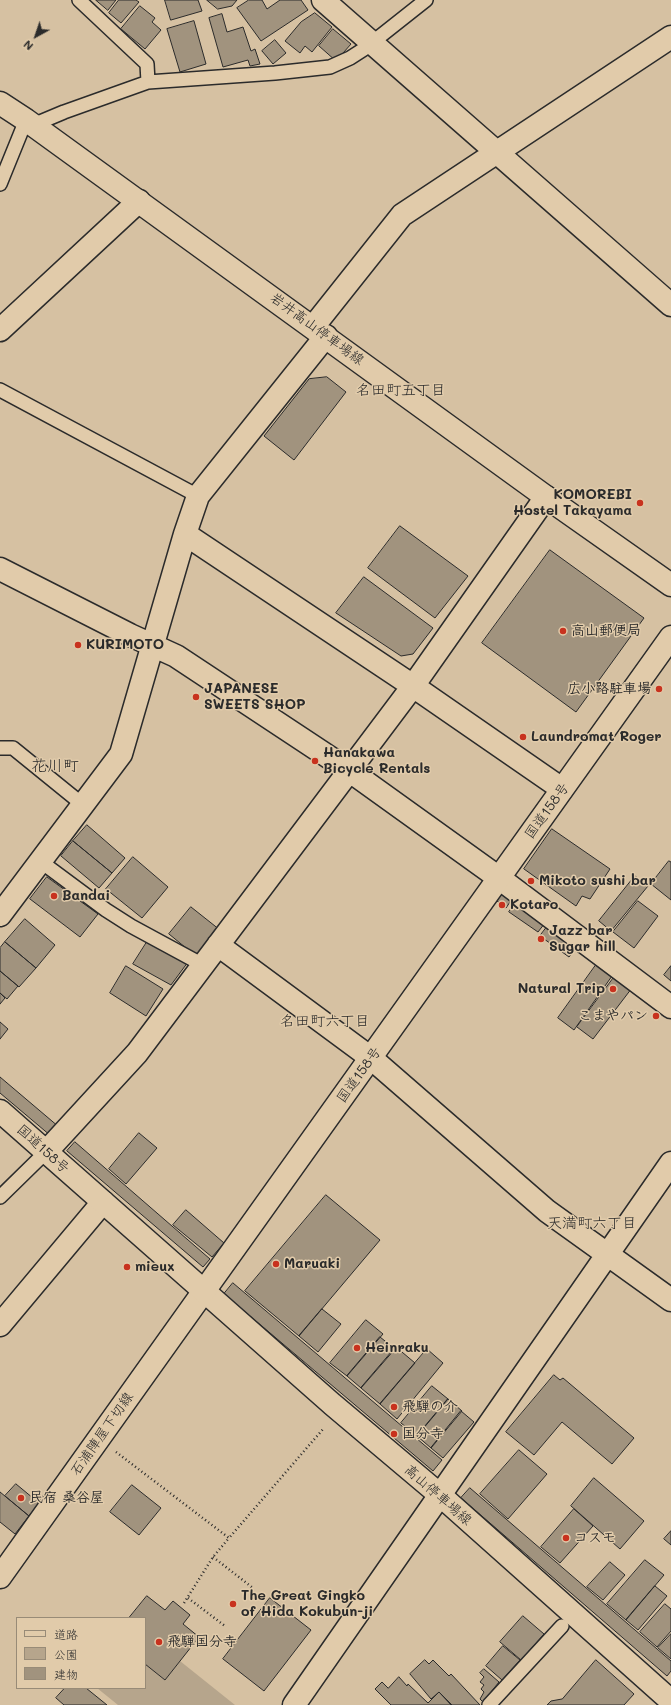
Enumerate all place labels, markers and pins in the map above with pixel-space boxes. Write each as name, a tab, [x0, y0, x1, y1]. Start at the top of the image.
place label: KOMOREBI Hostel Takayama	[513, 487, 632, 520]
marker: KOMOREBI Hostel Takayama	[635, 498, 645, 508]
place label: 高山郵便局	[571, 623, 641, 639]
marker: 高山郵便局	[558, 626, 568, 636]
place label: KURIMOTO	[86, 637, 164, 653]
marker: KURIMOTO	[73, 640, 83, 650]
place label: JAPANESE SWEETS SHOP	[204, 681, 306, 714]
place label: 広小路駐車場	[567, 681, 651, 697]
marker: 広小路駐車場	[654, 684, 664, 694]
marker: JAPANESE SWEETS SHOP	[191, 692, 201, 702]
place label: Laundromat Roger	[531, 729, 662, 745]
marker: Laundromat Roger	[518, 732, 528, 742]
place label: Hanakawa Bicycle Rentals	[323, 745, 430, 778]
marker: Hanakawa Bicycle Rentals	[310, 756, 320, 766]
place label: Mikoto sushi bar	[539, 873, 656, 889]
marker: Mikoto sushi bar	[526, 876, 536, 886]
place label: Bandai	[62, 888, 110, 904]
marker: Bandai	[49, 891, 59, 901]
place label: Kotaro	[510, 897, 558, 913]
marker: Kotaro	[497, 900, 507, 910]
place label: Jazz bar Sugar hill	[549, 923, 615, 956]
marker: Jazz bar Sugar hill	[536, 934, 546, 944]
place label: Natural Trip	[518, 981, 605, 997]
marker: Natural Trip	[608, 984, 618, 994]
place label: こまやパン	[578, 1008, 648, 1024]
marker: こまやパン	[651, 1011, 661, 1021]
place label: Maruaki	[284, 1256, 340, 1272]
place label: mieux	[135, 1259, 175, 1275]
marker: Maruaki	[271, 1259, 281, 1269]
marker: mieux	[122, 1262, 132, 1272]
place label: Heinraku	[365, 1340, 429, 1356]
marker: Heinraku	[352, 1343, 362, 1353]
place label: 飛騨の介	[402, 1399, 458, 1415]
marker: 飛騨の介	[389, 1402, 399, 1412]
place label: 国分寺	[402, 1426, 444, 1442]
marker: 国分寺	[389, 1429, 399, 1439]
place label: 民宿 桑谷屋	[29, 1490, 104, 1506]
marker: 民宿 桑谷屋	[16, 1493, 26, 1503]
place label: コスモ	[574, 1530, 616, 1546]
marker: コスモ	[561, 1533, 571, 1543]
place label: The Great Gingko of Hida Kokubun-ji	[241, 1588, 373, 1620]
marker: The Great Gingko of Hida Kokubun-ji	[228, 1599, 238, 1609]
place label: 飛騨国分寺	[167, 1634, 237, 1650]
marker: 飛騨国分寺	[154, 1637, 164, 1647]

